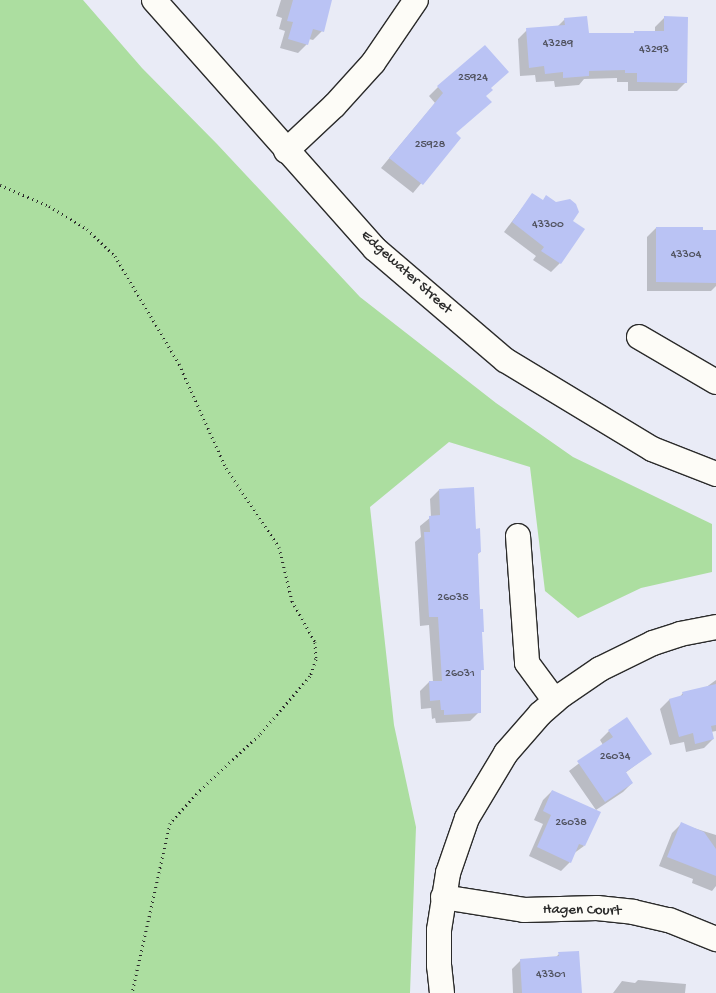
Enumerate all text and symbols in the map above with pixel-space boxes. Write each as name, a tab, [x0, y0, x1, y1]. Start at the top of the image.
house number: 43289	[543, 38, 573, 52]
house number: 43293	[639, 44, 669, 58]
house number: 25924	[458, 72, 488, 86]
house number: 25928	[415, 139, 445, 153]
house number: 43300	[532, 219, 564, 233]
street label: Edgewater Street	[356, 227, 456, 319]
house number: 43304	[671, 249, 701, 263]
house number: 26035	[437, 592, 469, 606]
house number: 26031	[445, 668, 475, 682]
house number: 26034	[600, 751, 630, 765]
house number: 26038	[555, 817, 587, 831]
street label: Hagen Court	[543, 901, 621, 921]
house number: 43301	[536, 969, 566, 983]

